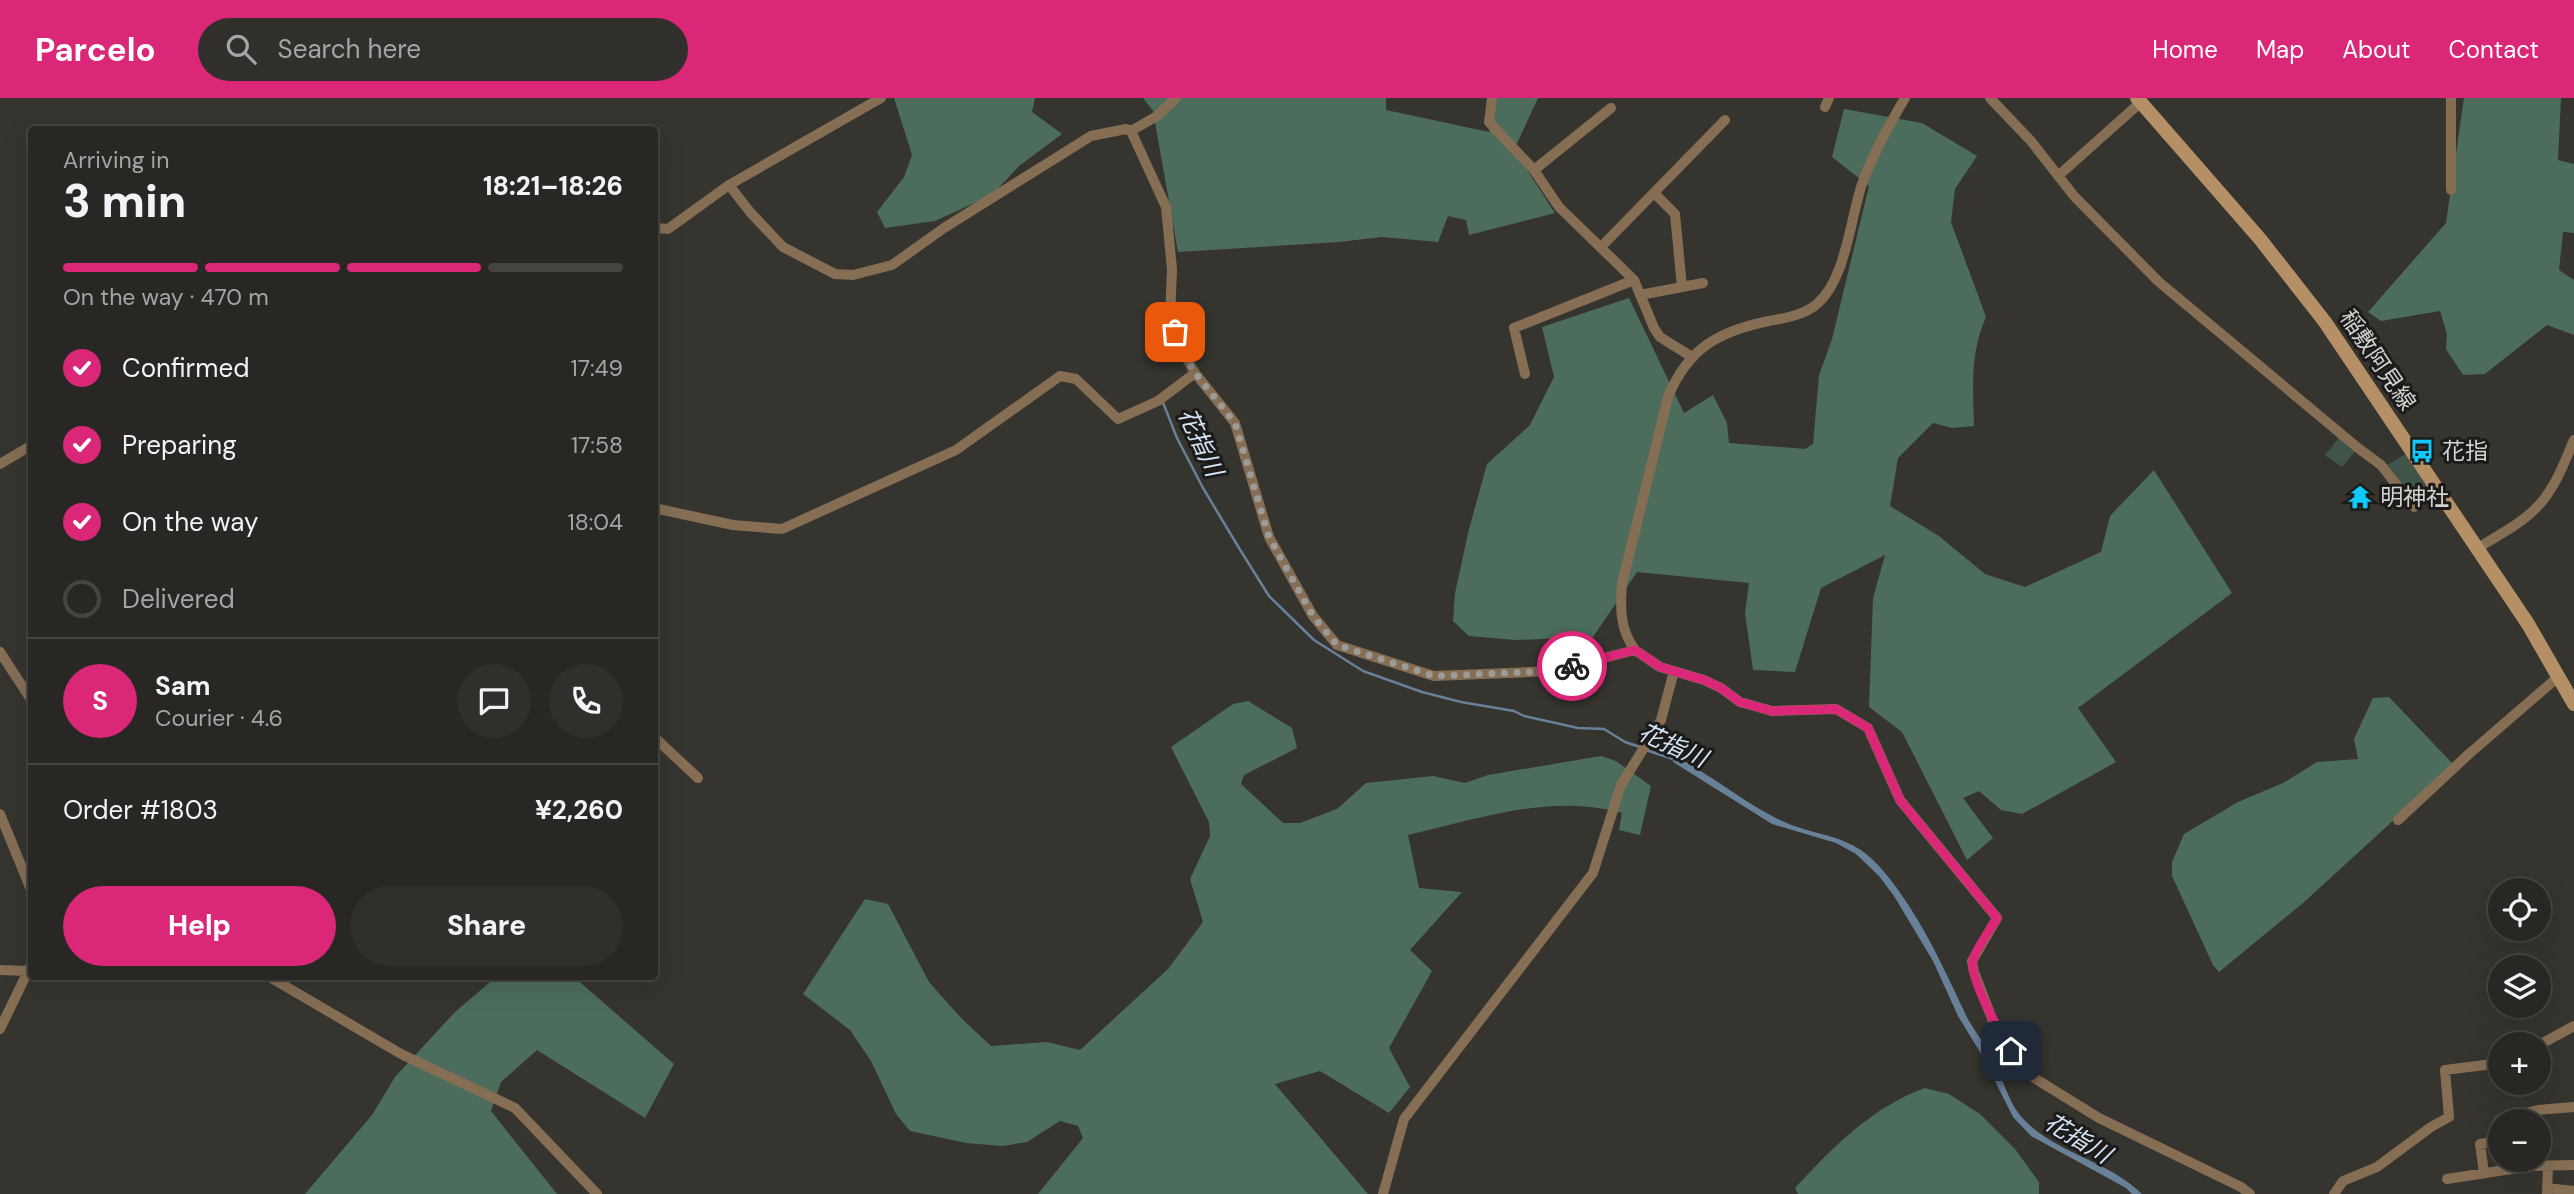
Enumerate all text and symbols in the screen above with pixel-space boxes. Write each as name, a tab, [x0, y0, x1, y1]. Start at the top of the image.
search box	[198, 18, 688, 81]
text: Parcelo	[35, 28, 156, 71]
icon: search	[222, 30, 260, 68]
text: Search here	[278, 32, 421, 66]
text: Home	[2152, 34, 2218, 65]
text: Map	[2256, 34, 2304, 65]
text: About	[2342, 34, 2411, 65]
text: Contact	[2449, 34, 2539, 65]
text: Arriving in	[63, 145, 169, 175]
text: 18:21–18:26	[483, 169, 623, 203]
text: 3 min	[63, 171, 186, 231]
text: On the way · 470 m	[63, 282, 269, 312]
pin	[1145, 302, 1205, 362]
street label: 稲敷阿見線	[2333, 304, 2423, 416]
icon: bag	[1156, 313, 1194, 351]
icon: check	[63, 349, 101, 387]
text: Confirmed	[122, 351, 249, 385]
text: 17:49	[570, 353, 623, 383]
water label: 花指川	[1172, 403, 1232, 484]
icon: check	[63, 426, 101, 464]
text: Preparing	[122, 428, 237, 462]
text: 17:58	[571, 430, 623, 460]
place label: 花指	[2442, 436, 2488, 466]
bus stop icon: 花指	[2408, 437, 2436, 465]
place label: 明神社	[2380, 482, 2449, 512]
temple icon: 明神社	[2346, 483, 2374, 511]
icon: check	[63, 503, 101, 541]
text: On the way	[122, 505, 258, 539]
text: 18:04	[568, 507, 623, 537]
text: Delivered	[122, 582, 235, 616]
courier	[1537, 631, 1607, 701]
icon: bike	[1553, 647, 1591, 685]
button: chat	[457, 664, 531, 738]
button: phone	[549, 664, 623, 738]
text: Sam	[155, 669, 210, 703]
text: S	[92, 684, 108, 718]
text: Courier · 4.6	[155, 703, 283, 733]
water label: 花指川	[1634, 716, 1715, 775]
text: Order #1803	[63, 793, 218, 827]
text: ¥2,260	[535, 793, 623, 827]
map controls	[2488, 878, 2551, 1172]
button: locate	[2488, 878, 2551, 941]
button: Help	[63, 886, 336, 966]
button: Share	[350, 886, 623, 966]
button: layers	[2488, 955, 2551, 1018]
pin	[1981, 1021, 2041, 1081]
icon: home	[1992, 1032, 2030, 1070]
button: +	[2488, 1032, 2551, 1095]
water label: 花指川	[2039, 1106, 2119, 1171]
button: −	[2488, 1109, 2551, 1172]

